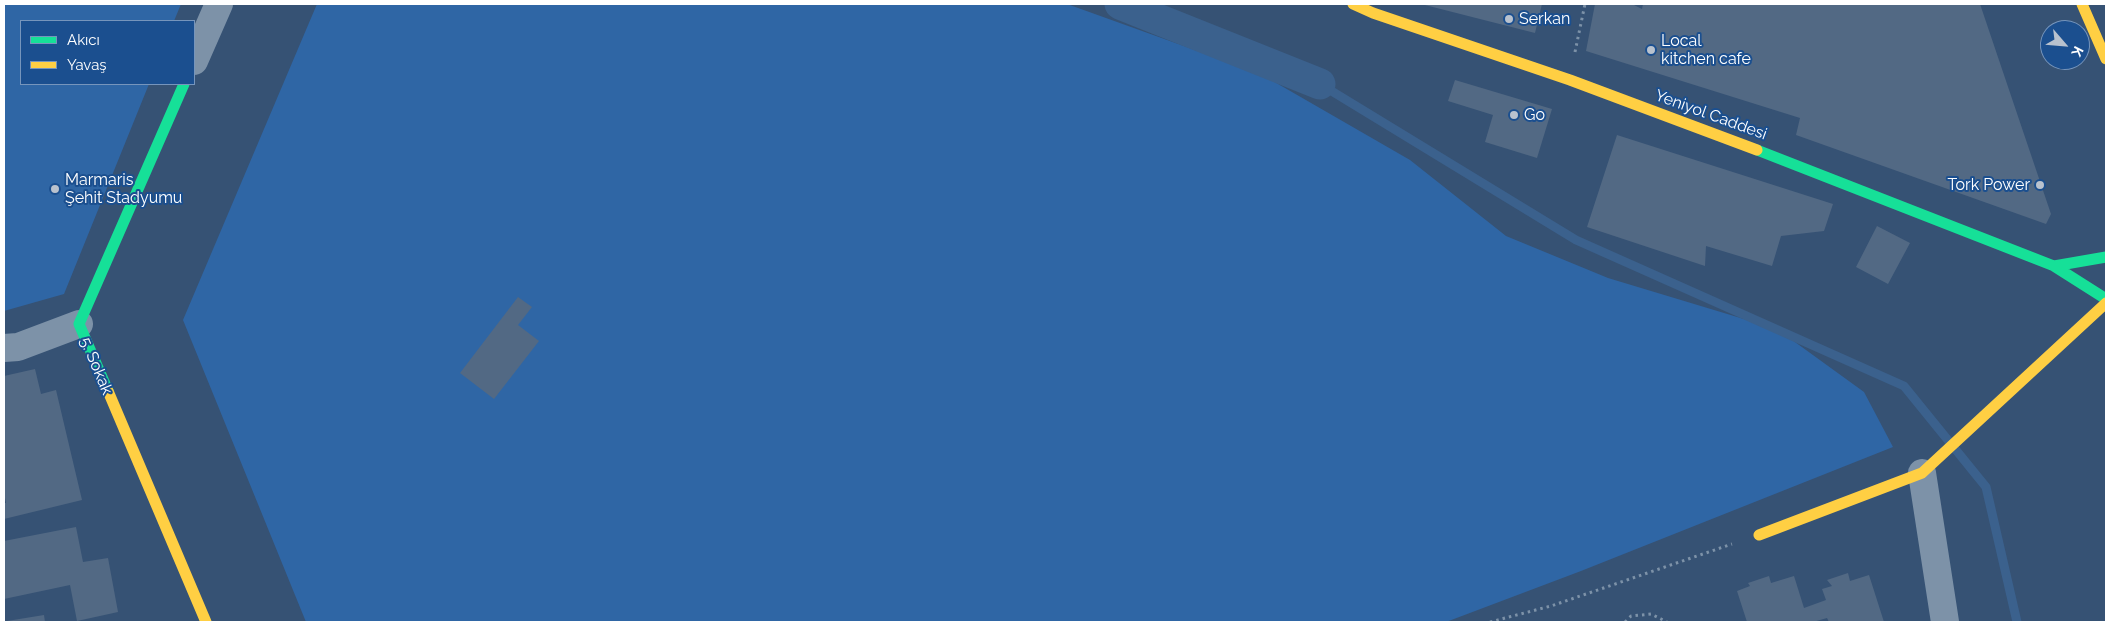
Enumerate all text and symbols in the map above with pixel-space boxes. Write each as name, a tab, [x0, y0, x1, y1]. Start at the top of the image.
place label: Serkan	[1519, 9, 1570, 29]
marker: Serkan	[1503, 13, 1515, 25]
legend	[20, 20, 195, 85]
north arrow	[2040, 20, 2090, 70]
text: Akıcı	[67, 31, 100, 49]
place label: Local kitchen cafe	[1661, 31, 1751, 69]
marker: Local kitchen cafe	[1645, 44, 1657, 56]
text: K	[2068, 44, 2087, 59]
text: Yavaş	[67, 56, 107, 74]
street label: Yeniyol Caddesi	[1652, 86, 1770, 144]
place label: Go	[1524, 105, 1545, 125]
marker: Go	[1508, 109, 1520, 121]
place label: Marmaris Şehit Stadyumu	[65, 170, 182, 208]
place label: Tork Power	[1948, 175, 2030, 195]
marker: Tork Power	[2034, 179, 2046, 191]
marker: Marmaris Şehit Stadyumu	[49, 183, 61, 195]
street label: 5. Sokak	[75, 334, 117, 398]

